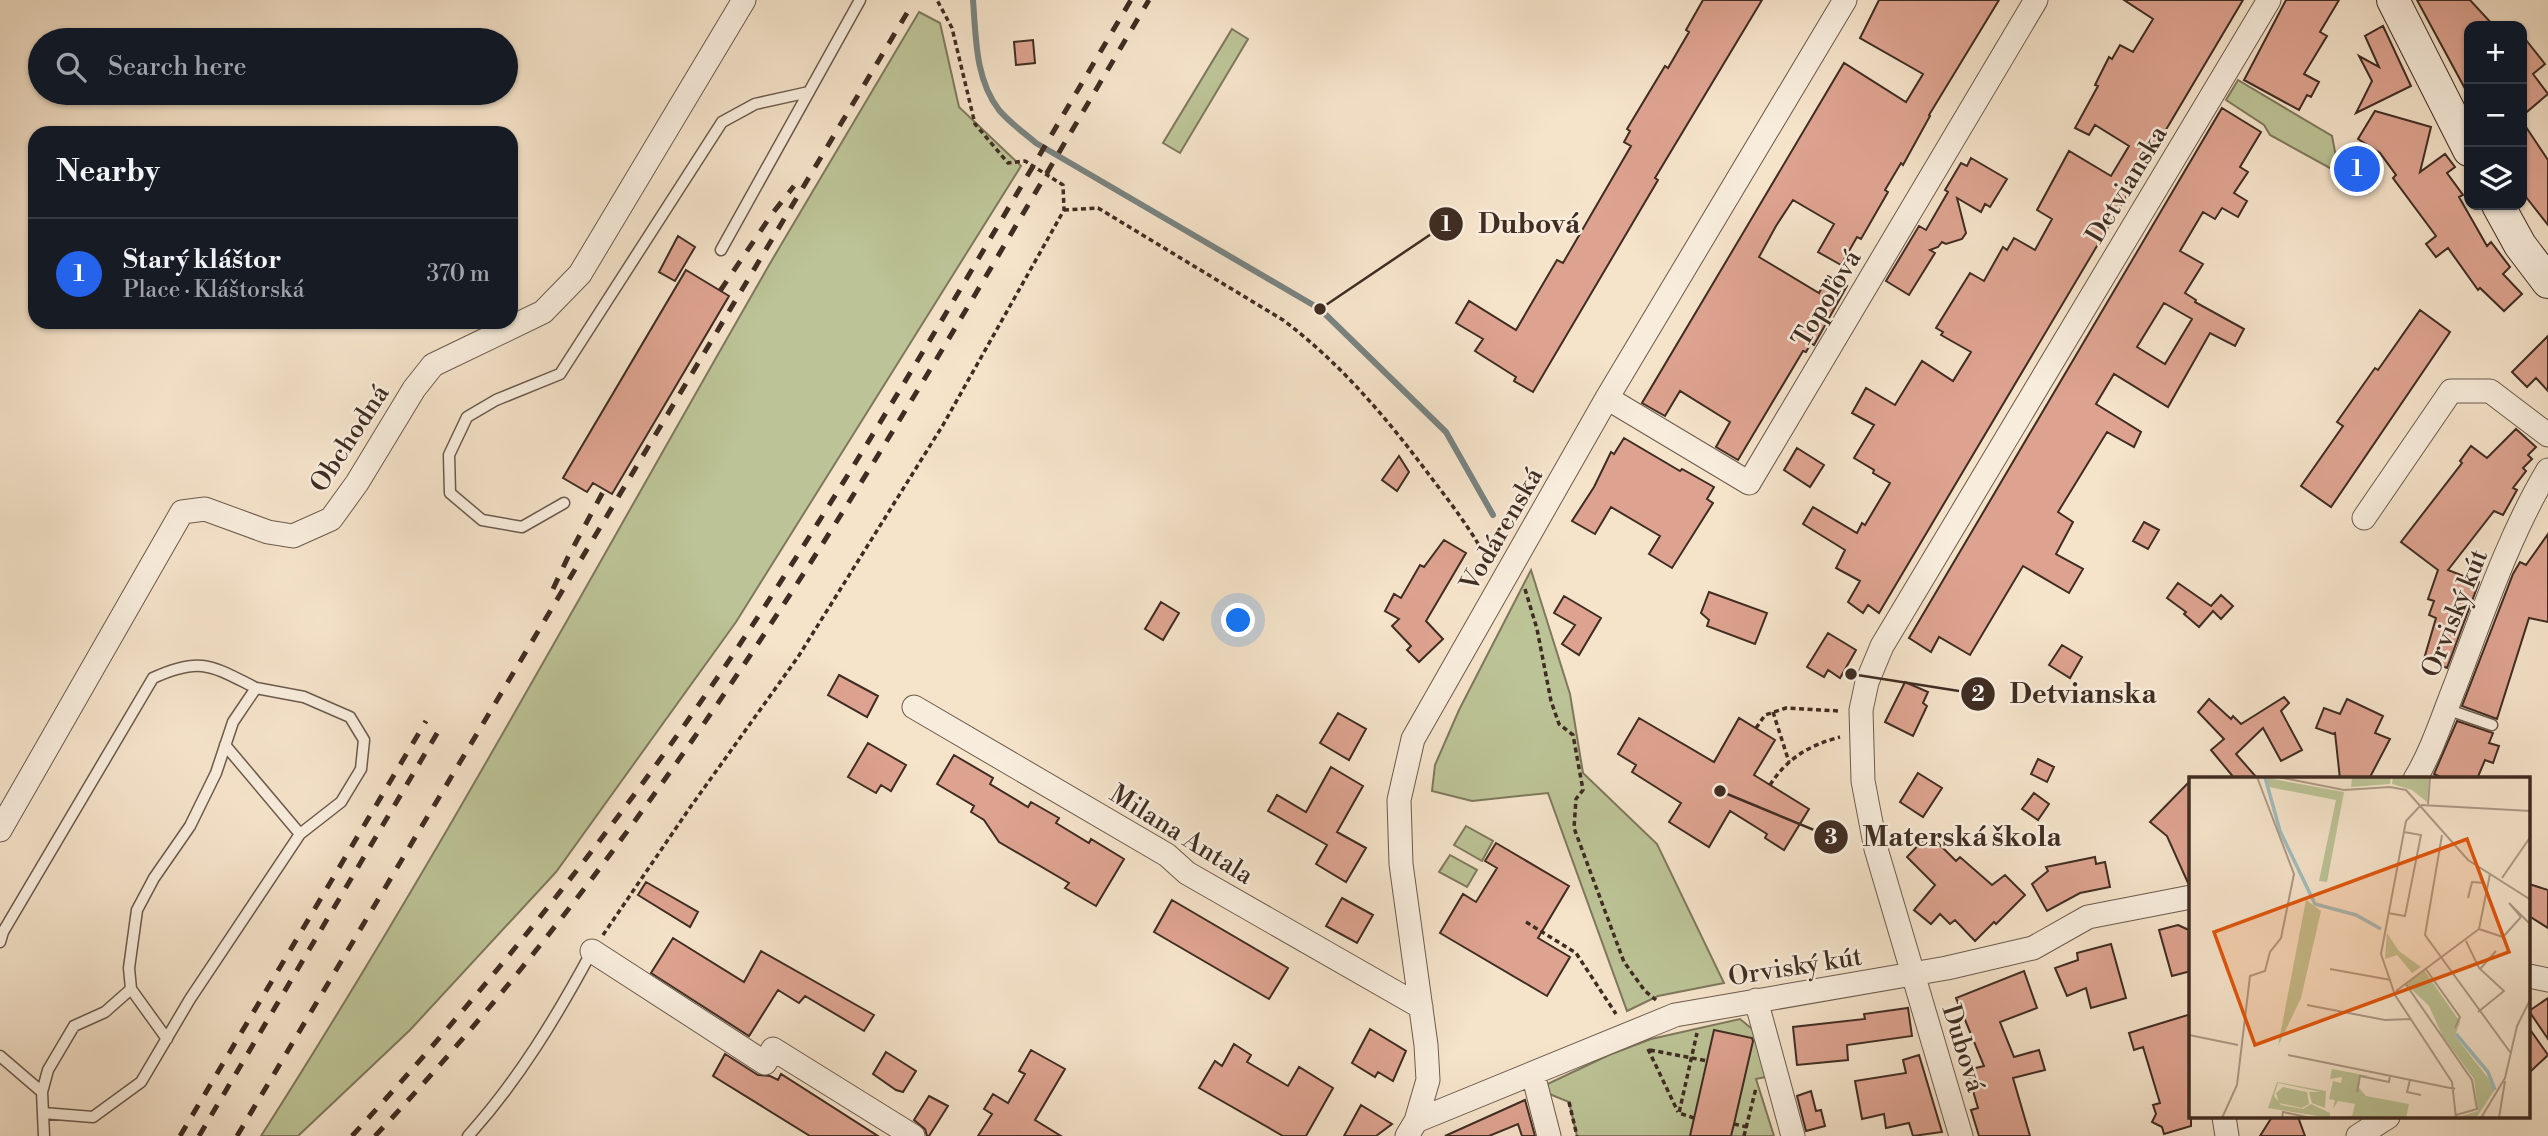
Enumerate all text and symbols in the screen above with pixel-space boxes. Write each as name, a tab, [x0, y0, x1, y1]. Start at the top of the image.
map controls	[2464, 21, 2527, 210]
button: +	[2464, 21, 2527, 84]
search box	[28, 28, 518, 105]
icon: search	[52, 48, 90, 86]
text: Search here	[108, 51, 247, 83]
button: −	[2464, 84, 2527, 147]
street label: Detvianska	[2079, 119, 2175, 249]
pin: 1	[2334, 143, 2380, 195]
button: layers	[2464, 147, 2527, 210]
text: Nearby	[56, 153, 160, 191]
callout: Dubová	[1429, 199, 1594, 248]
text: Dubová	[1478, 207, 1581, 242]
text: 1	[1441, 212, 1451, 238]
street label: Topoľová	[1785, 243, 1869, 353]
text: Starý kláštor	[123, 244, 281, 276]
text: 1	[73, 260, 85, 288]
text: 370 m	[427, 260, 490, 288]
text: Place · Kláštorská	[123, 276, 304, 304]
street label: Obchodná	[303, 378, 397, 498]
street label: Vodárenská	[1453, 461, 1550, 598]
street label: Orviský kút	[2415, 545, 2495, 682]
your location	[1221, 603, 1255, 637]
callout: Detvianska	[1961, 669, 2171, 718]
text: Detvianska	[2009, 677, 2157, 712]
text: 2	[1971, 682, 1985, 708]
inset map	[2189, 777, 2530, 1118]
street label: Milana Antala	[1104, 778, 1260, 892]
callout: Materská škola	[1813, 812, 2076, 861]
text: Materská škola	[1862, 820, 2062, 855]
text: 3	[1825, 825, 1837, 851]
street label: Orviský kút	[1726, 941, 1864, 993]
street label: Dubová	[1935, 1001, 1992, 1097]

